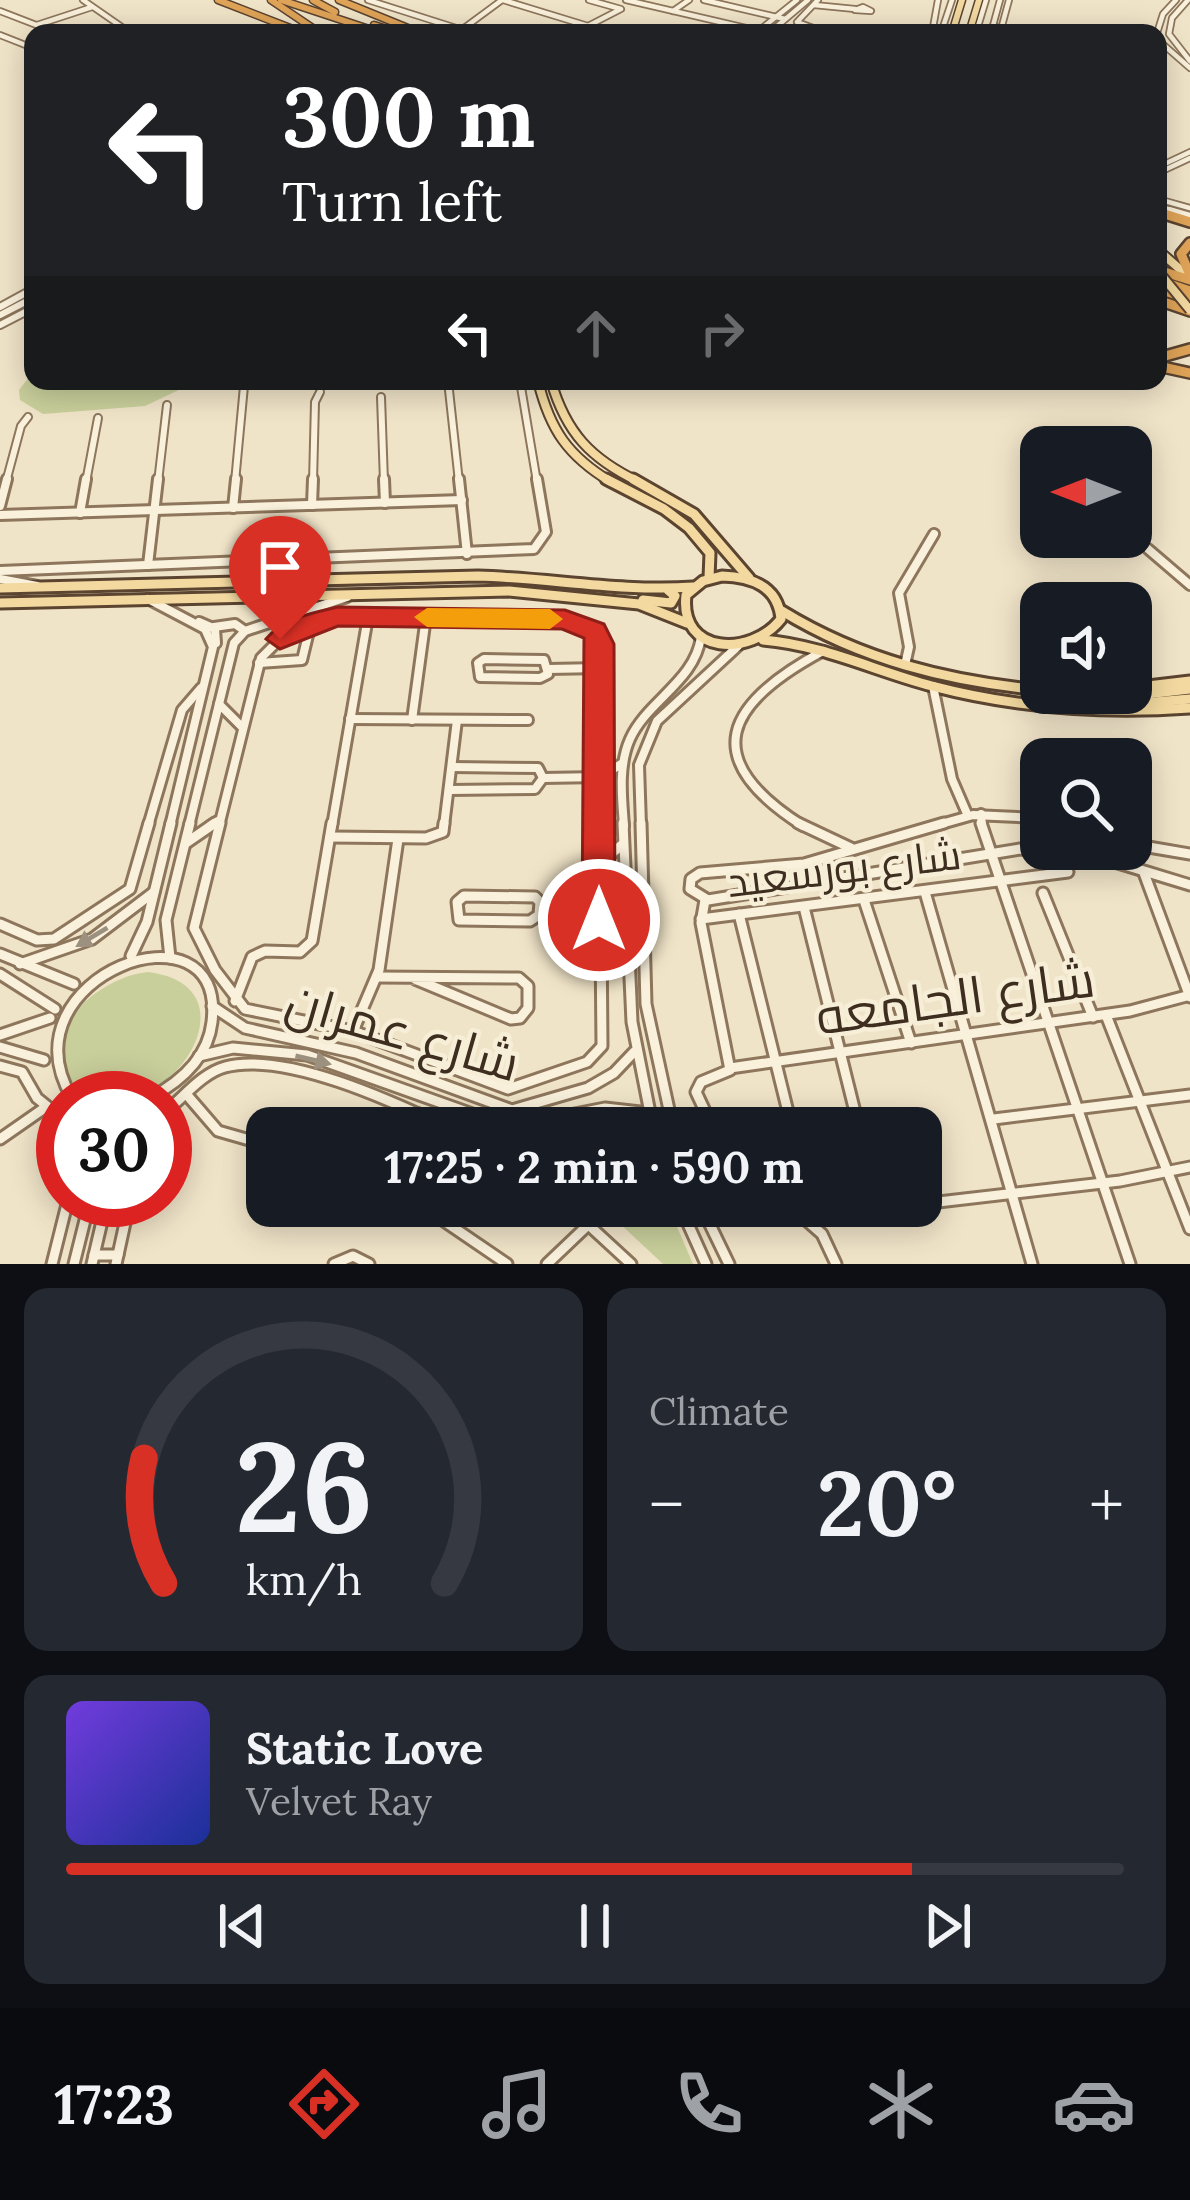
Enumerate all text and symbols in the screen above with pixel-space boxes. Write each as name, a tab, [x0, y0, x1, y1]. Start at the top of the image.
text: 300 m	[282, 62, 535, 170]
icon: left	[84, 72, 240, 228]
text: Turn left	[282, 167, 502, 236]
icon: left	[437, 300, 503, 366]
icon: ahead	[563, 300, 629, 366]
icon: right	[689, 300, 755, 366]
north arrow	[1020, 426, 1152, 558]
map controls	[1020, 426, 1152, 870]
pin	[229, 516, 331, 639]
icon: arrive	[247, 534, 313, 600]
button: sound	[1020, 582, 1152, 714]
button: search	[1020, 738, 1152, 870]
street label: شارع بورسعيد	[724, 827, 964, 910]
position arrow	[536, 857, 662, 983]
one-way arrow	[75, 926, 109, 947]
street label: شارع الجامعه	[812, 945, 1099, 1051]
street label: شارع عمران	[278, 967, 527, 1097]
one-way arrow	[295, 1051, 332, 1070]
speed limit sign: 30	[36, 1071, 192, 1227]
text: 17:25 · 2 min · 590 m	[384, 1138, 804, 1195]
text: Climate	[649, 1386, 789, 1436]
text: 26	[234, 1406, 373, 1566]
text: 20°	[817, 1445, 956, 1561]
text: −	[649, 1462, 684, 1546]
text: +	[1089, 1462, 1124, 1546]
text: km/h	[246, 1551, 361, 1606]
text: Static Love	[246, 1719, 483, 1776]
text: Velvet Ray	[246, 1776, 432, 1826]
icon: previous	[209, 1893, 275, 1959]
icon: pause	[562, 1893, 628, 1959]
icon: next	[915, 1893, 981, 1959]
icon: directions	[282, 2062, 366, 2146]
icon: music	[475, 2062, 559, 2146]
icon: phone	[667, 2062, 751, 2146]
icon: climate	[859, 2062, 943, 2146]
icon: car	[1052, 2062, 1136, 2146]
text: 17:23	[54, 2070, 174, 2139]

